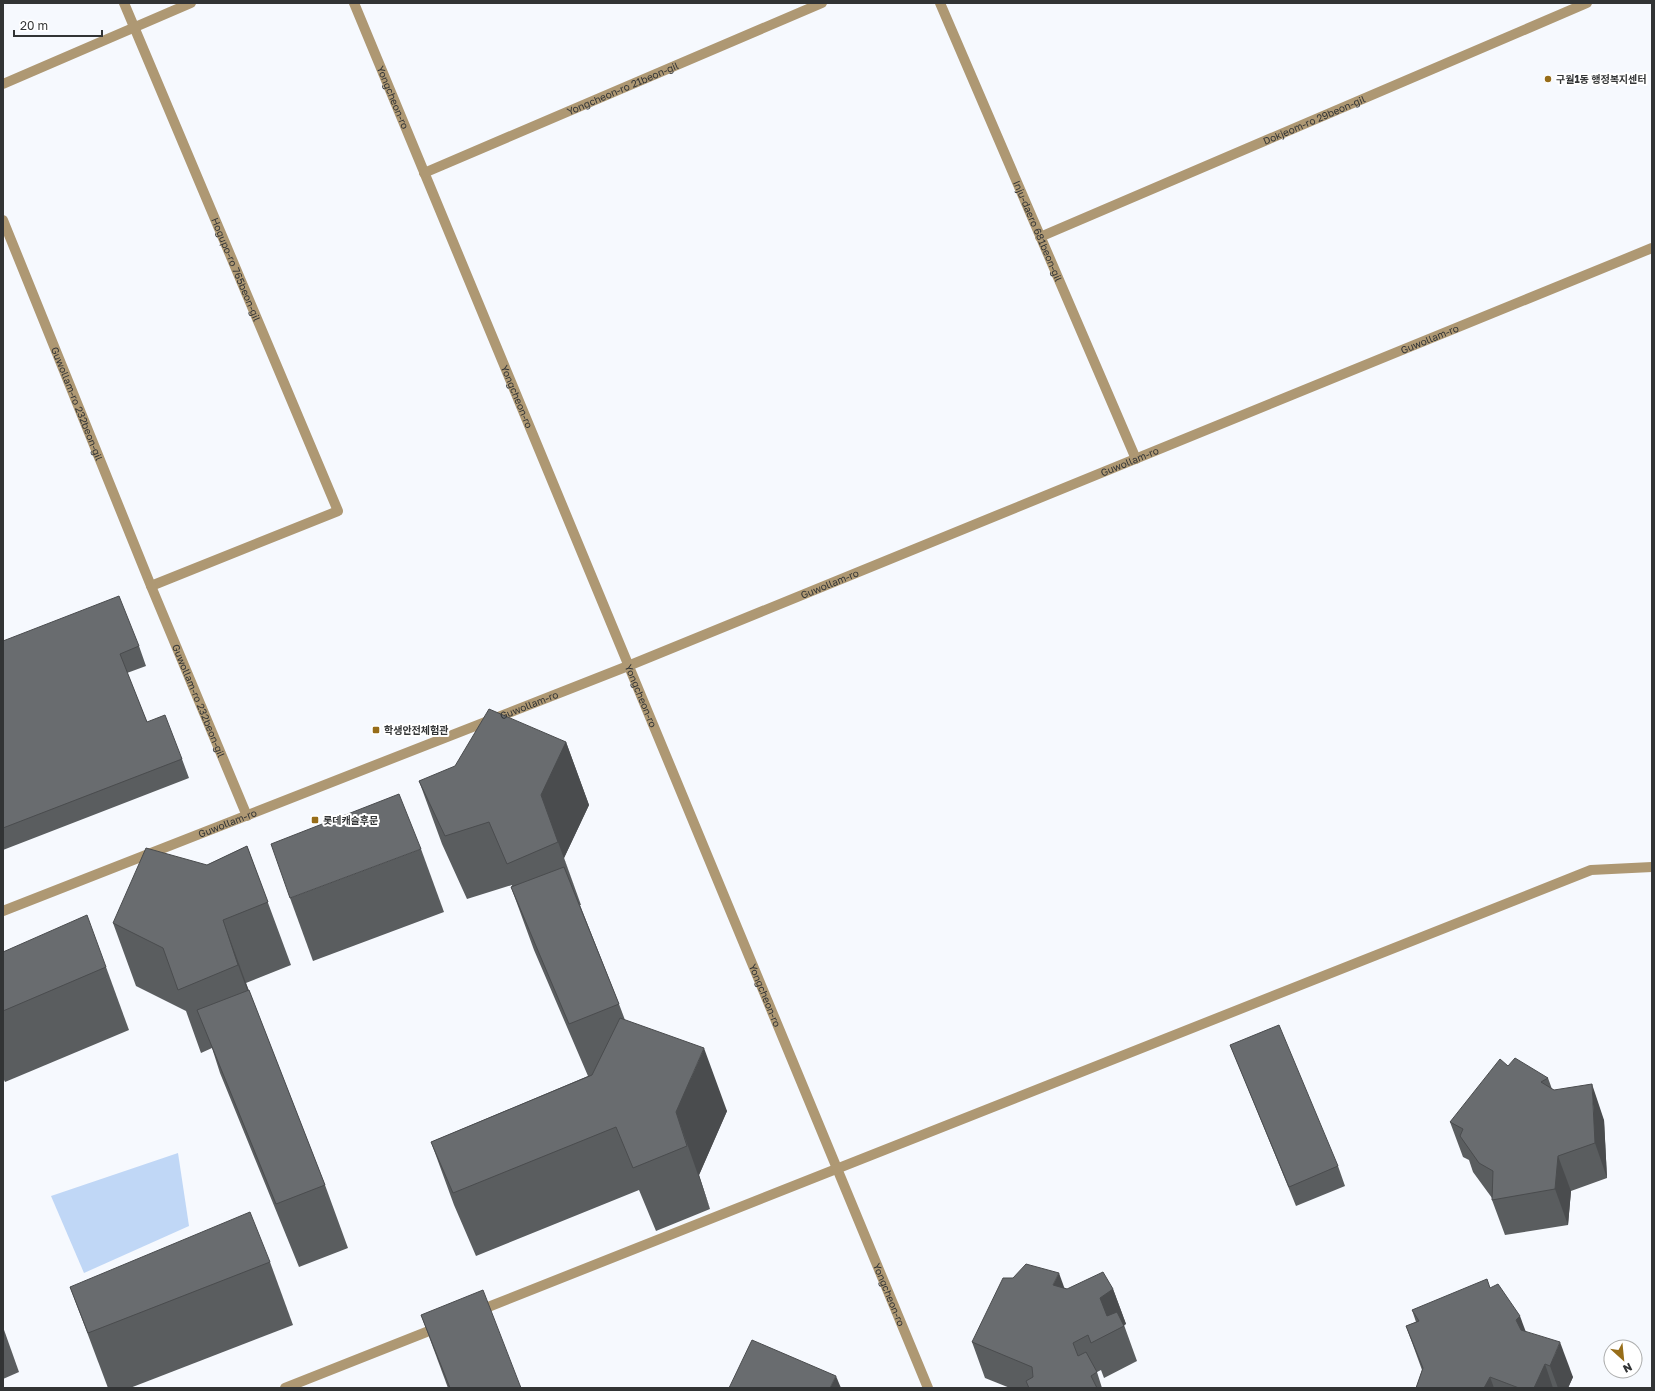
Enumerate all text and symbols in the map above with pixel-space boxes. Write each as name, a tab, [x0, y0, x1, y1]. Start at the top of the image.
scale bar	[14, 12, 102, 38]
text: 20 m	[20, 18, 48, 33]
street label: Yongcheon-ro 21beon-gil	[565, 59, 680, 117]
street label: Yongcheon-ro	[375, 64, 411, 131]
place label: 구월1동 행정복지센터	[1556, 73, 1646, 85]
marker: 구월1동 행정복지센터	[1543, 74, 1553, 84]
street label: Dokjeom-ro 29beon-gil	[1261, 93, 1367, 147]
street label: Inju-daero 681beon-gil	[1011, 178, 1065, 283]
street label: Hogupo-ro 765beon-gil	[209, 216, 263, 323]
street label: Guwollam-ro	[1399, 322, 1460, 356]
street label: Guwollam-ro 232beon-gil	[49, 345, 106, 462]
street label: Yongcheon-ro	[499, 363, 535, 430]
street label: Guwollam-ro	[1099, 444, 1160, 478]
street label: Guwollam-ro	[799, 567, 860, 601]
street label: Guwollam-ro 232beon-gil	[170, 642, 228, 759]
street label: Yongcheon-ro	[623, 663, 660, 729]
street label: Guwollam-ro	[498, 688, 560, 722]
place label: 학생안전체험관	[384, 724, 448, 736]
marker: 학생안전체험관	[371, 725, 381, 735]
street label: Guwollam-ro	[196, 806, 258, 840]
place label: 롯데캐슬후문	[323, 814, 378, 826]
marker: 롯데캐슬후문	[310, 815, 320, 825]
street label: Yongcheon-ro	[747, 962, 784, 1028]
street label: Yongcheon-ro	[871, 1261, 908, 1328]
north arrow	[1603, 1339, 1643, 1379]
text: N	[1621, 1361, 1634, 1376]

